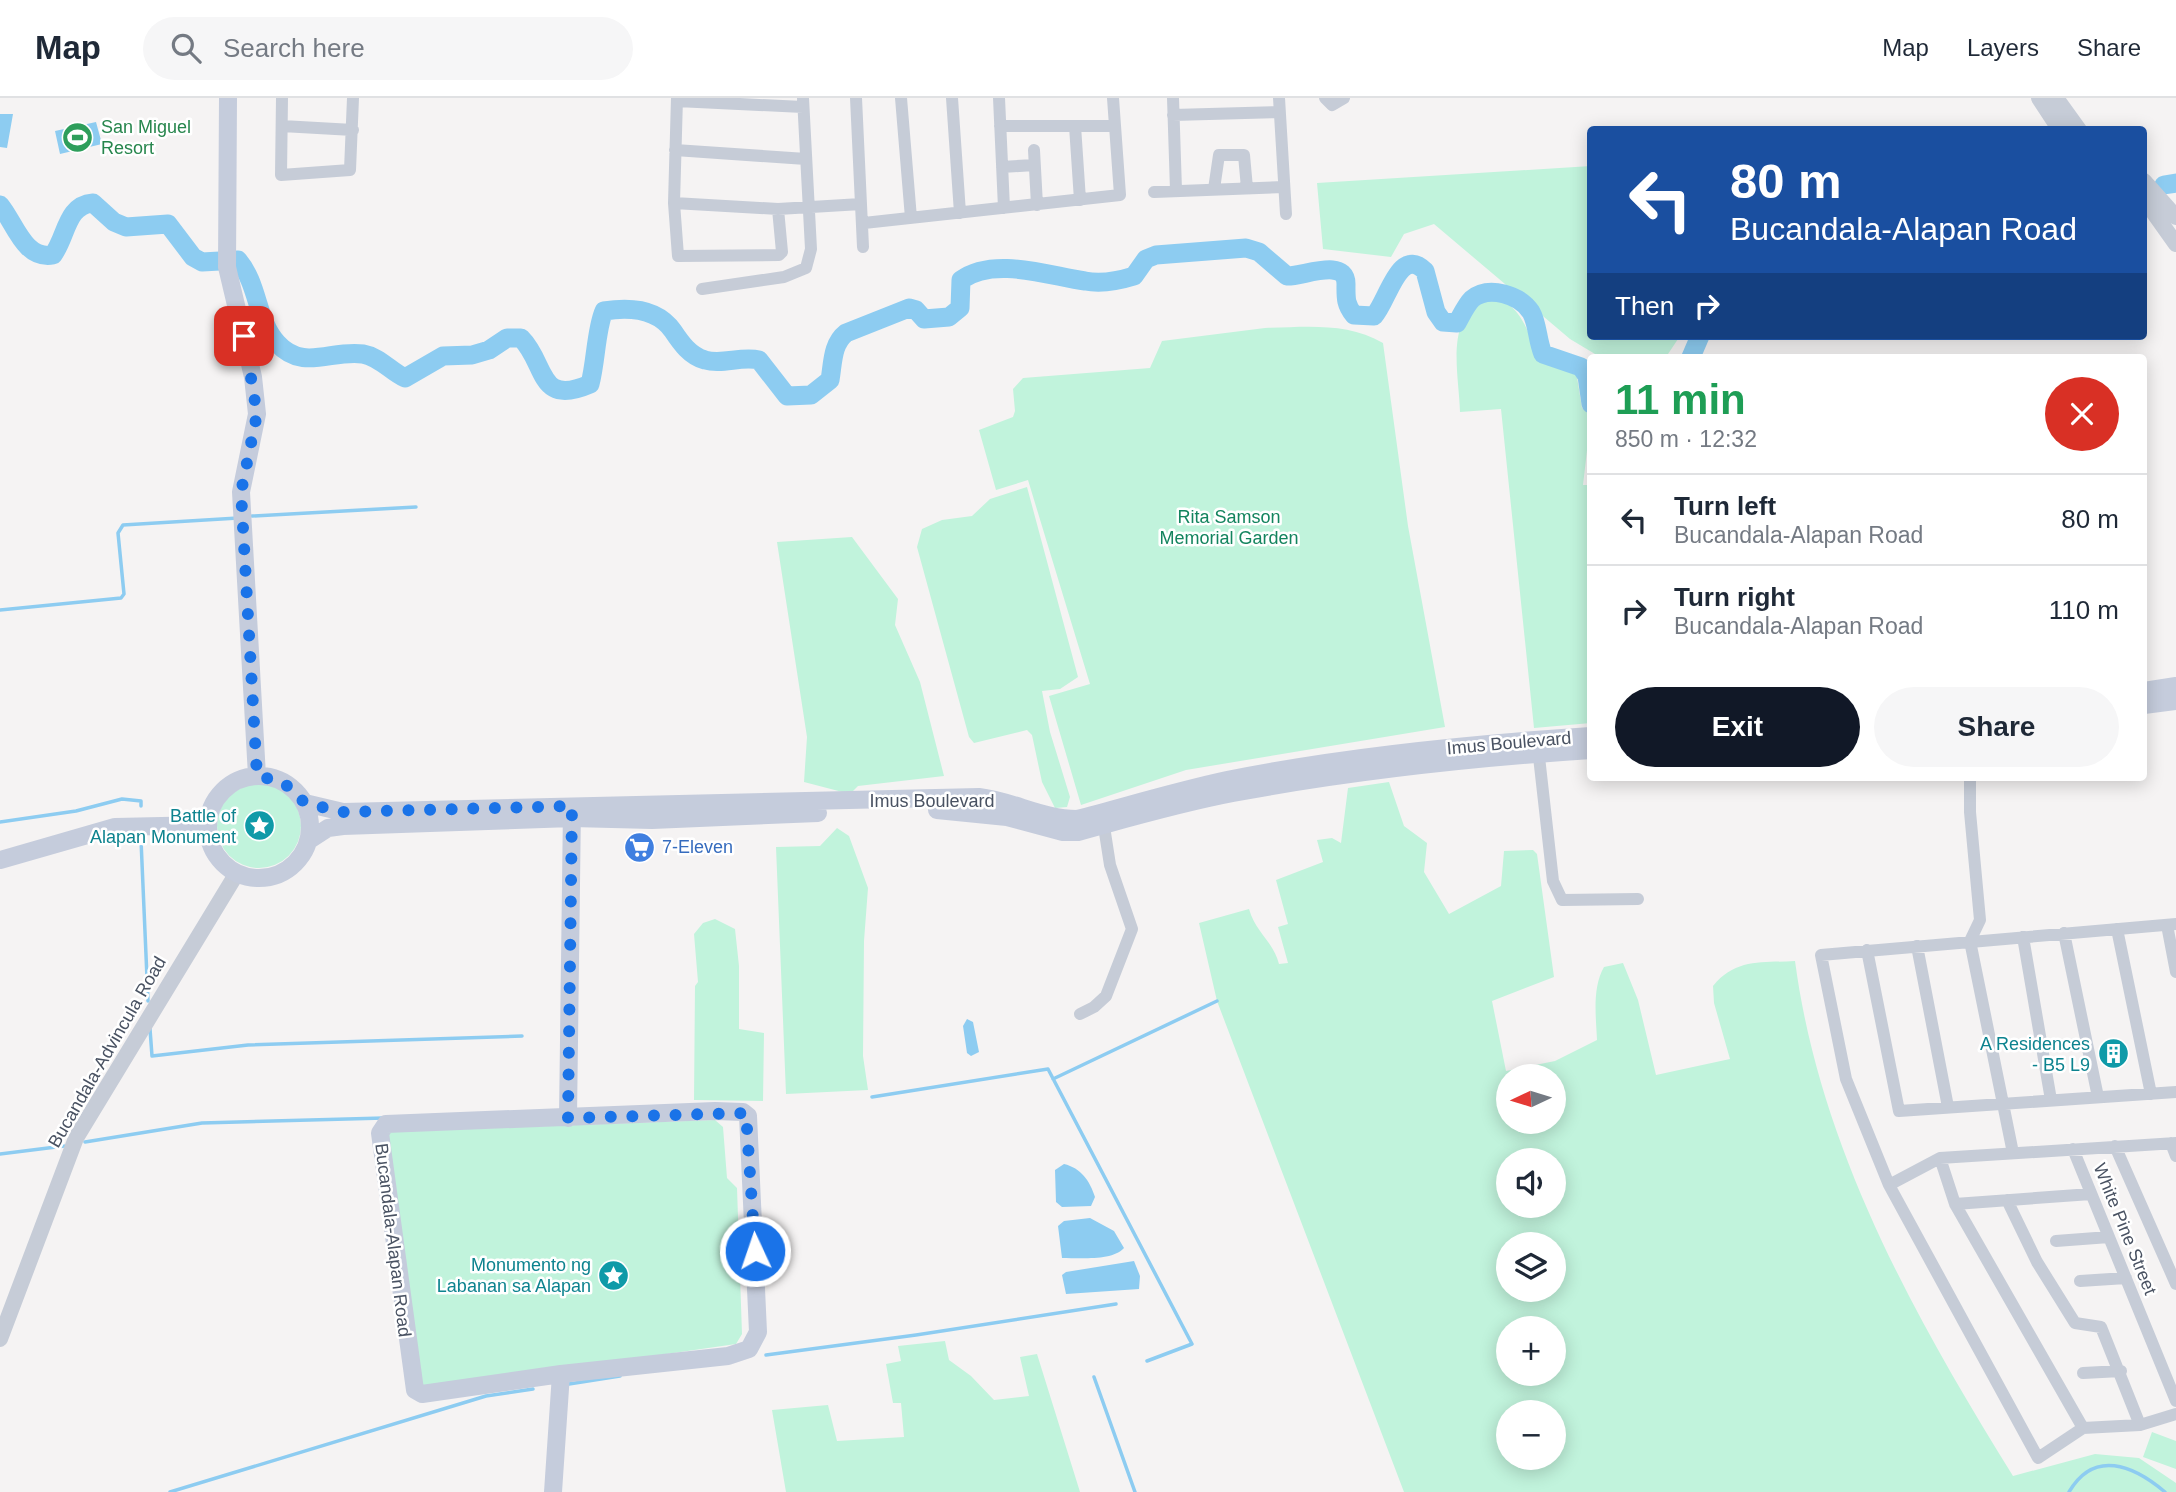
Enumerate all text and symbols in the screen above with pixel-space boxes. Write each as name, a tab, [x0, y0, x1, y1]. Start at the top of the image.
search box	[143, 17, 633, 80]
text: Map	[35, 29, 101, 66]
icon: search	[167, 29, 205, 67]
text: Search here	[223, 33, 365, 63]
text: Map	[1882, 34, 1929, 61]
text: Layers	[1967, 34, 2039, 61]
text: Share	[2077, 34, 2141, 61]
place label: San Miguel Resort	[101, 117, 191, 158]
sports icon: San Miguel Resort	[61, 120, 95, 154]
icon: left	[1615, 154, 1706, 245]
text: 80 m	[1730, 154, 1842, 208]
text: Bucandala-Alapan Road	[1730, 211, 2077, 247]
icon: right	[1688, 287, 1726, 325]
text: Then	[1615, 291, 1674, 321]
pin	[214, 306, 274, 366]
icon: arrive	[225, 317, 263, 355]
text: 11 min	[1615, 376, 1746, 423]
button: close	[2045, 377, 2119, 451]
text: 850 m · 12:32	[1615, 426, 1757, 452]
text: Turn left	[1674, 491, 1776, 521]
icon: left	[1615, 501, 1653, 539]
text: 80 m	[2061, 504, 2119, 534]
park label: Rita Samson Memorial Garden	[1159, 507, 1299, 548]
text: Bucandala-Alapan Road	[1674, 522, 1923, 548]
text: Turn right	[1674, 582, 1795, 612]
icon: right	[1615, 592, 1653, 630]
text: 110 m	[2049, 595, 2119, 625]
text: Bucandala-Alapan Road	[1674, 613, 1923, 639]
button: Exit	[1615, 687, 1860, 767]
button: Share	[1874, 687, 2119, 767]
street label: Imus Boulevard	[1446, 728, 1572, 758]
street label: Imus Boulevard	[869, 791, 995, 811]
place label: Battle of Alapan Monument	[90, 806, 237, 847]
place icon: Battle of Alapan Monument	[242, 809, 276, 843]
supermarket icon: 7-Eleven	[622, 830, 656, 864]
place label: 7-Eleven	[662, 837, 733, 857]
street label: Bucandala-Advincula Road	[44, 953, 170, 1151]
place label: A Residences - B5 L9	[1980, 1034, 2090, 1075]
building icon: A Residences - B5 L9	[2096, 1037, 2130, 1071]
north arrow	[1496, 1064, 1566, 1134]
map controls	[1496, 1064, 1566, 1470]
street label: Bucandala-Alapan Road	[371, 1142, 415, 1338]
button: sound	[1496, 1148, 1566, 1218]
street label: White Pine Street	[2089, 1160, 2161, 1298]
position arrow	[718, 1214, 792, 1288]
button: layers	[1496, 1232, 1566, 1302]
place label: Monumento ng Labanan sa Alapan	[437, 1255, 591, 1296]
place icon: Monumento ng Labanan sa Alapan	[597, 1258, 631, 1292]
button: +	[1496, 1316, 1566, 1386]
button: −	[1496, 1400, 1566, 1470]

